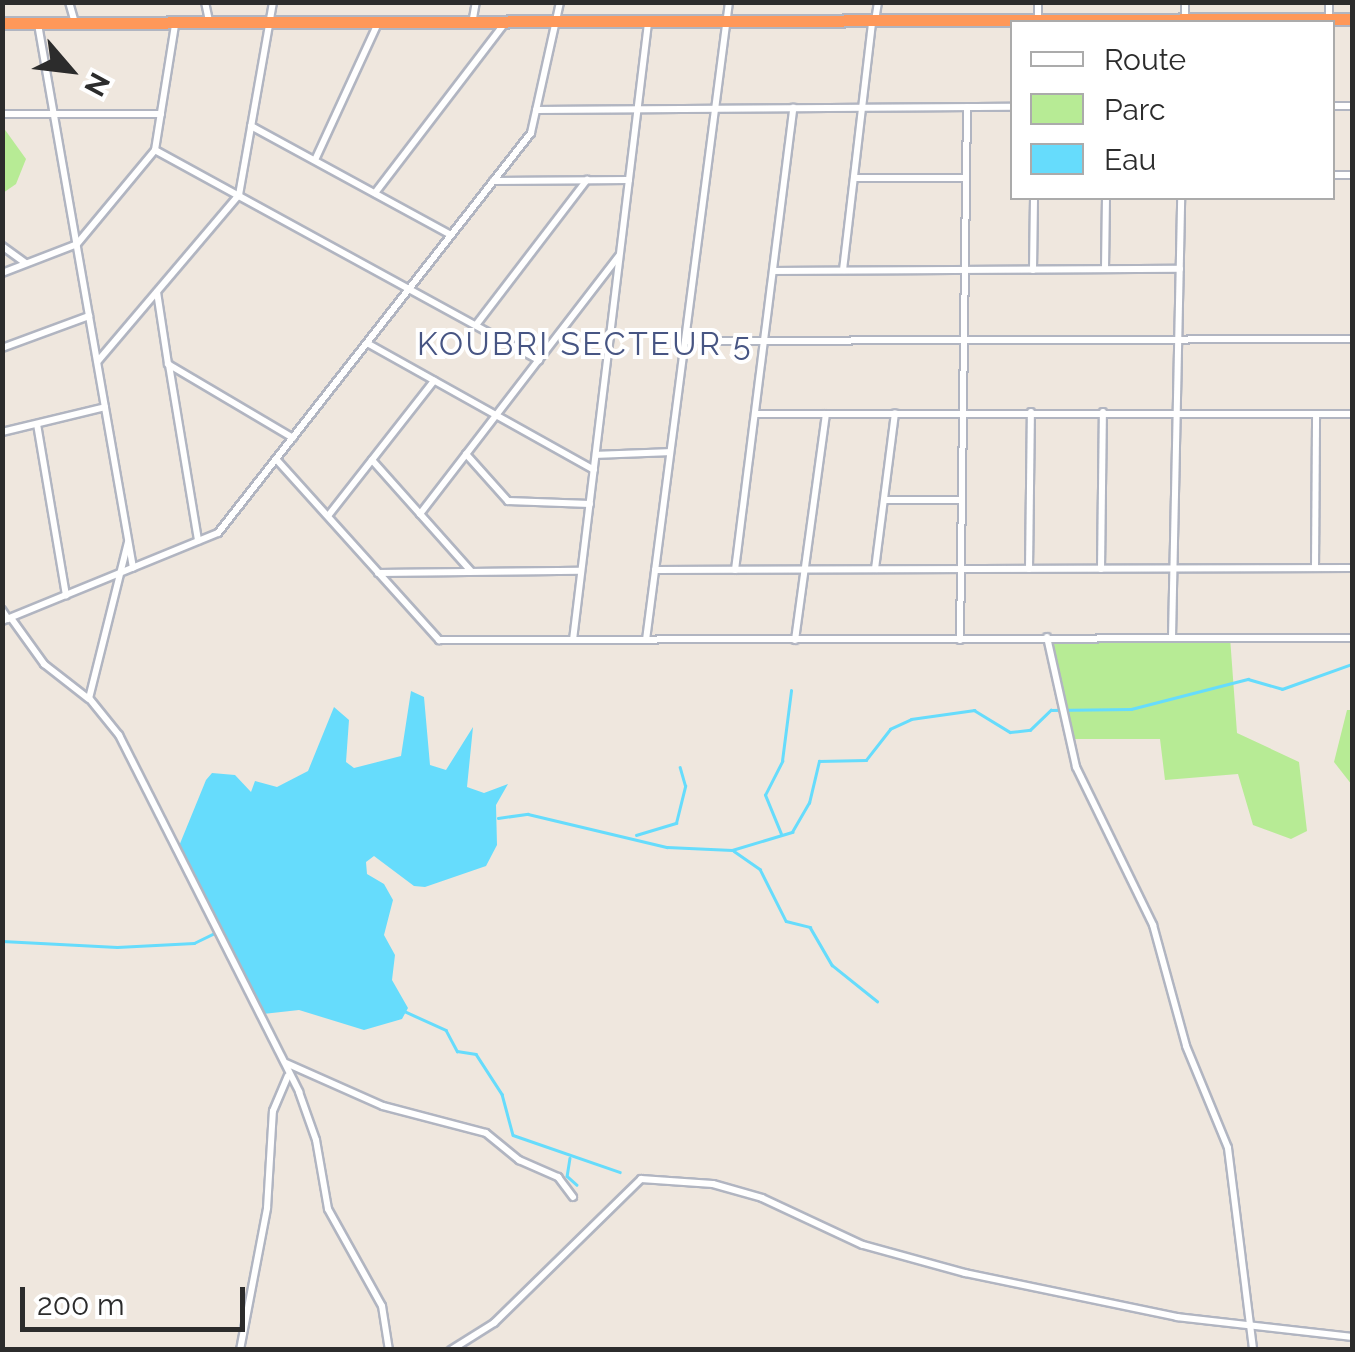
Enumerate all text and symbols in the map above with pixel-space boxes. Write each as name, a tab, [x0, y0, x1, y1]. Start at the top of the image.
north arrow	[20, 20, 120, 120]
legend	[1010, 20, 1335, 200]
text: Route	[1104, 42, 1186, 77]
text: N	[77, 67, 117, 102]
text: Parc	[1104, 92, 1165, 127]
text: Eau	[1104, 142, 1156, 177]
district label: KOUBRI SECTEUR 5	[417, 325, 753, 363]
scale bar	[25, 1267, 250, 1329]
text: 200 m	[37, 1287, 125, 1322]

